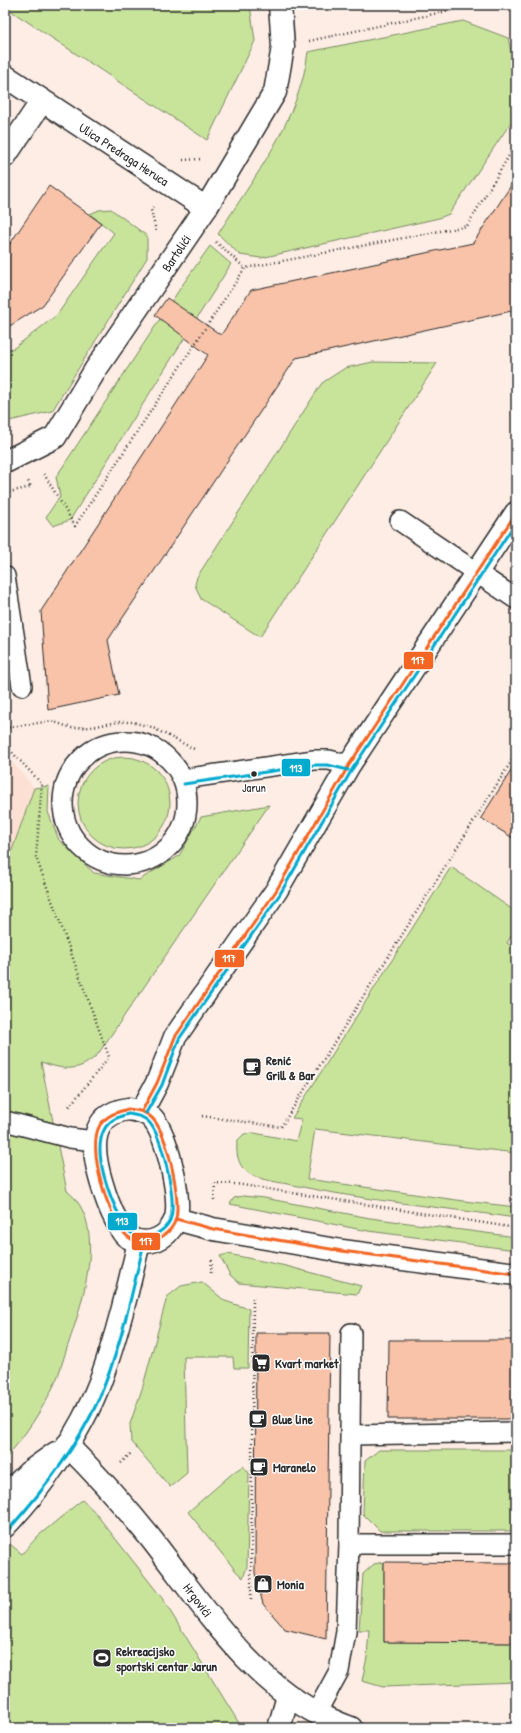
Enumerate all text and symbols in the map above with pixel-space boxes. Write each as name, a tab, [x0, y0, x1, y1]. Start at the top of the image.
street label: Ulica Predraga Heruca	[76, 118, 172, 190]
street label: Bartolići	[157, 231, 195, 275]
line badge: 117	[403, 651, 434, 670]
text: 117	[411, 653, 425, 667]
line badge: 113	[281, 758, 311, 777]
text: 113	[290, 761, 303, 775]
marker: Jarun	[249, 769, 259, 779]
place label: Jarun	[242, 779, 266, 796]
line badge: 117	[214, 949, 245, 968]
text: 117	[222, 951, 236, 965]
place label: Renić Grill & Bar	[266, 1051, 316, 1084]
cafe icon: Renić Grill & Bar	[241, 1056, 263, 1078]
line badge: 113	[107, 1212, 138, 1231]
text: 113	[116, 1214, 129, 1228]
line badge: 117	[131, 1232, 161, 1251]
text: 117	[139, 1234, 153, 1248]
supermarket icon: Kvart market	[250, 1352, 272, 1374]
place label: Kvart market	[275, 1354, 339, 1372]
cafe icon: Blue line	[247, 1408, 269, 1430]
place label: Blue line	[272, 1410, 314, 1428]
cafe icon: Maranelo	[248, 1456, 270, 1478]
place label: Maranelo	[273, 1458, 316, 1476]
shop icon: Monia	[252, 1573, 274, 1595]
place label: Monia	[277, 1575, 305, 1593]
street label: Hrgovići	[179, 1579, 217, 1621]
place label: Rekreacijsko sportski centar Jarun	[116, 1642, 217, 1676]
sports icon: Rekreacijsko sportski centar Jarun	[91, 1647, 113, 1669]

